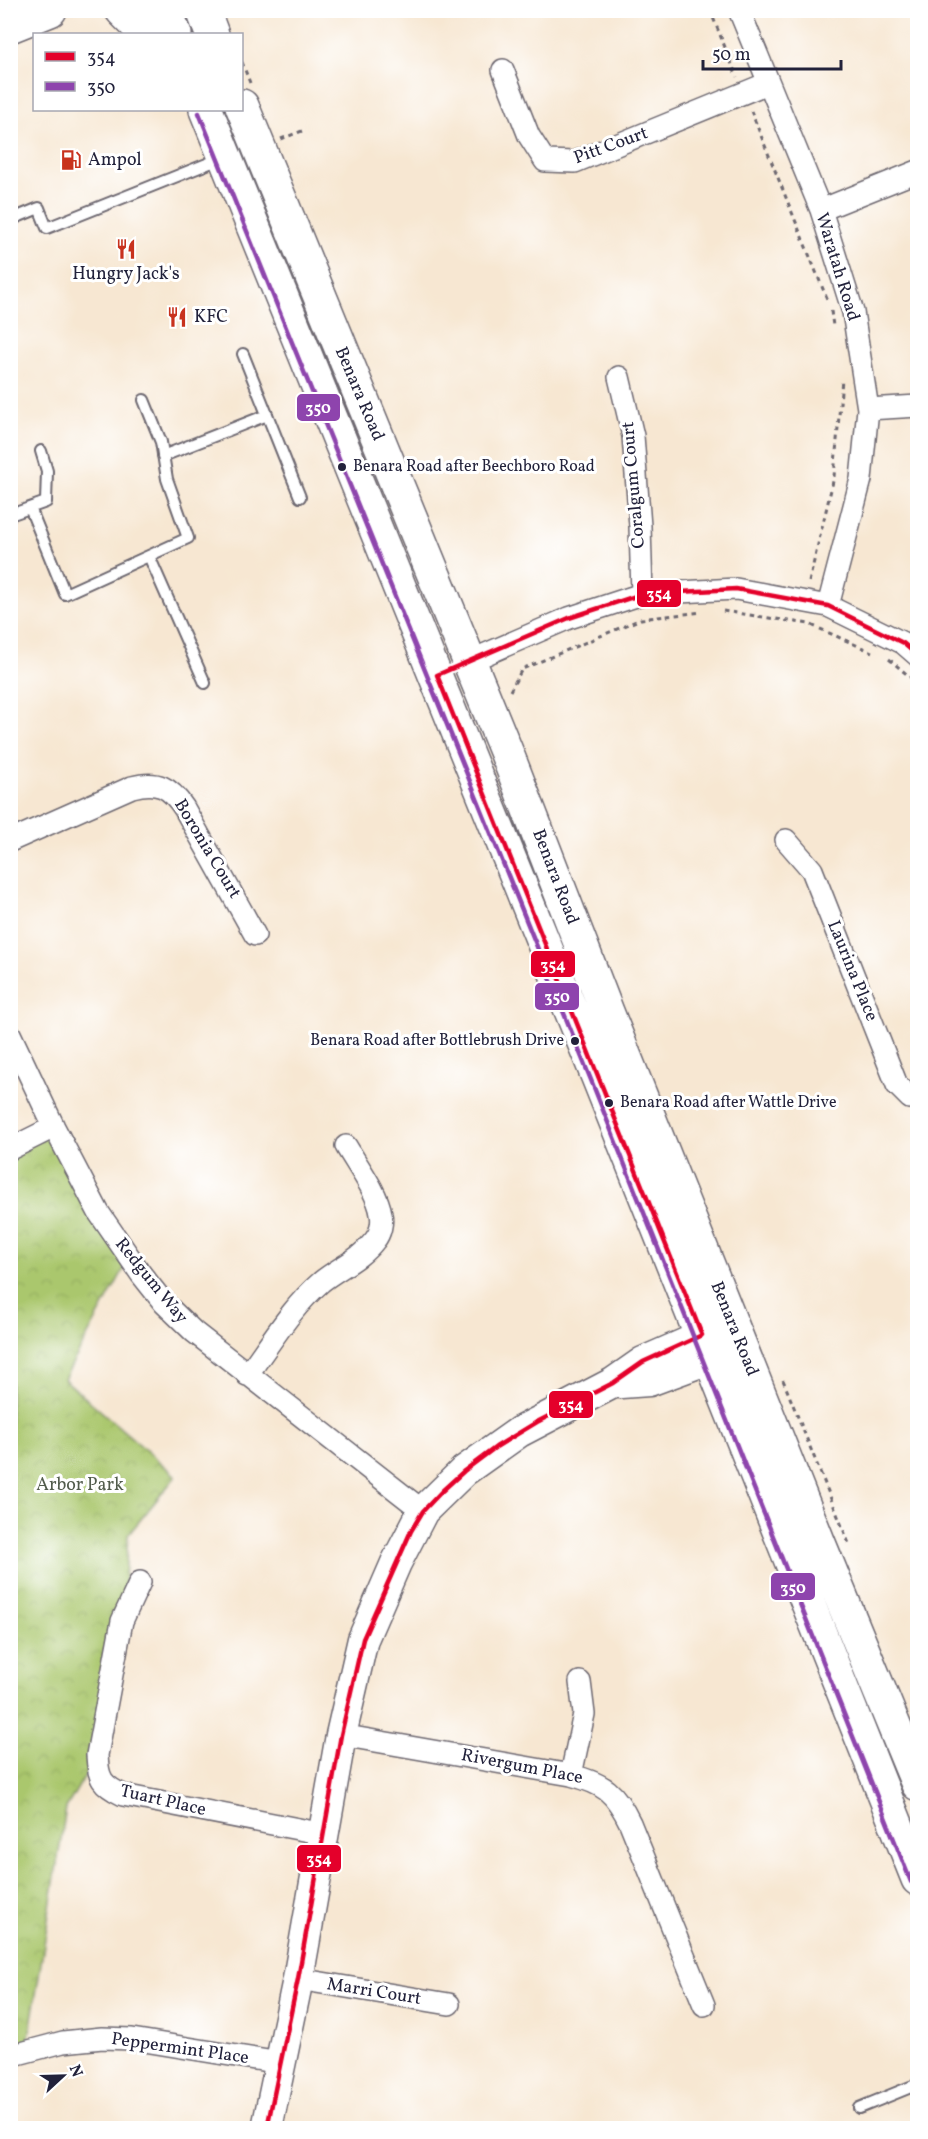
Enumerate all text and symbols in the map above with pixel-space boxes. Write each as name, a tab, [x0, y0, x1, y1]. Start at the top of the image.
legend	[33, 33, 243, 111]
scale bar	[703, 33, 841, 71]
text: 50 m	[712, 43, 751, 68]
text: 354	[87, 46, 116, 71]
text: 350	[87, 76, 116, 101]
street label: Pitt Court	[570, 121, 652, 171]
fuel station icon: Ampol	[59, 148, 83, 172]
place label: Ampol	[88, 148, 142, 173]
street label: Waratah Road	[809, 210, 865, 324]
restaurant icon: Hungry Jack's	[114, 237, 138, 261]
place label: Hungry Jack's	[72, 262, 180, 287]
restaurant icon: KFC	[165, 305, 189, 329]
place label: KFC	[194, 305, 228, 330]
street label: Benara Road	[328, 343, 390, 445]
line badge: 350	[296, 393, 341, 422]
text: 350	[305, 398, 331, 420]
street label: Coralgum Court	[616, 420, 652, 550]
place label: Benara Road after Beechboro Road	[353, 456, 595, 478]
marker: Benara Road after Beechboro Road	[336, 461, 348, 473]
line badge: 354	[636, 579, 682, 608]
text: 354	[646, 584, 672, 606]
street label: Boronia Court	[167, 795, 247, 903]
street label: Benara Road	[525, 826, 585, 928]
street label: Laurina Place	[820, 917, 884, 1025]
line badge: 354	[530, 950, 576, 978]
text: 354	[540, 955, 566, 977]
line badge: 350	[534, 982, 580, 1011]
text: 350	[544, 987, 570, 1009]
place label: Benara Road after Bottlebrush Drive	[310, 1030, 564, 1052]
marker: Benara Road after Bottlebrush Drive	[569, 1035, 581, 1047]
place label: Benara Road after Wattle Drive	[620, 1092, 836, 1114]
marker: Benara Road after Wattle Drive	[603, 1097, 615, 1109]
street label: Redgum Way	[109, 1233, 194, 1329]
street label: Benara Road	[704, 1278, 764, 1380]
line badge: 354	[548, 1390, 594, 1419]
text: 354	[558, 1395, 584, 1417]
park label: Arbor Park	[36, 1473, 124, 1498]
line badge: 350	[770, 1572, 816, 1601]
text: 350	[780, 1578, 806, 1600]
street label: Rivergum Place	[459, 1743, 585, 1791]
street label: Tuart Place	[118, 1779, 208, 1823]
line badge: 354	[296, 1844, 342, 1873]
text: 354	[306, 1849, 332, 1871]
street label: Marri Court	[325, 1972, 423, 2012]
street label: Peppermint Place	[110, 2027, 250, 2071]
north arrow	[33, 2046, 93, 2106]
text: N	[63, 2062, 88, 2081]

